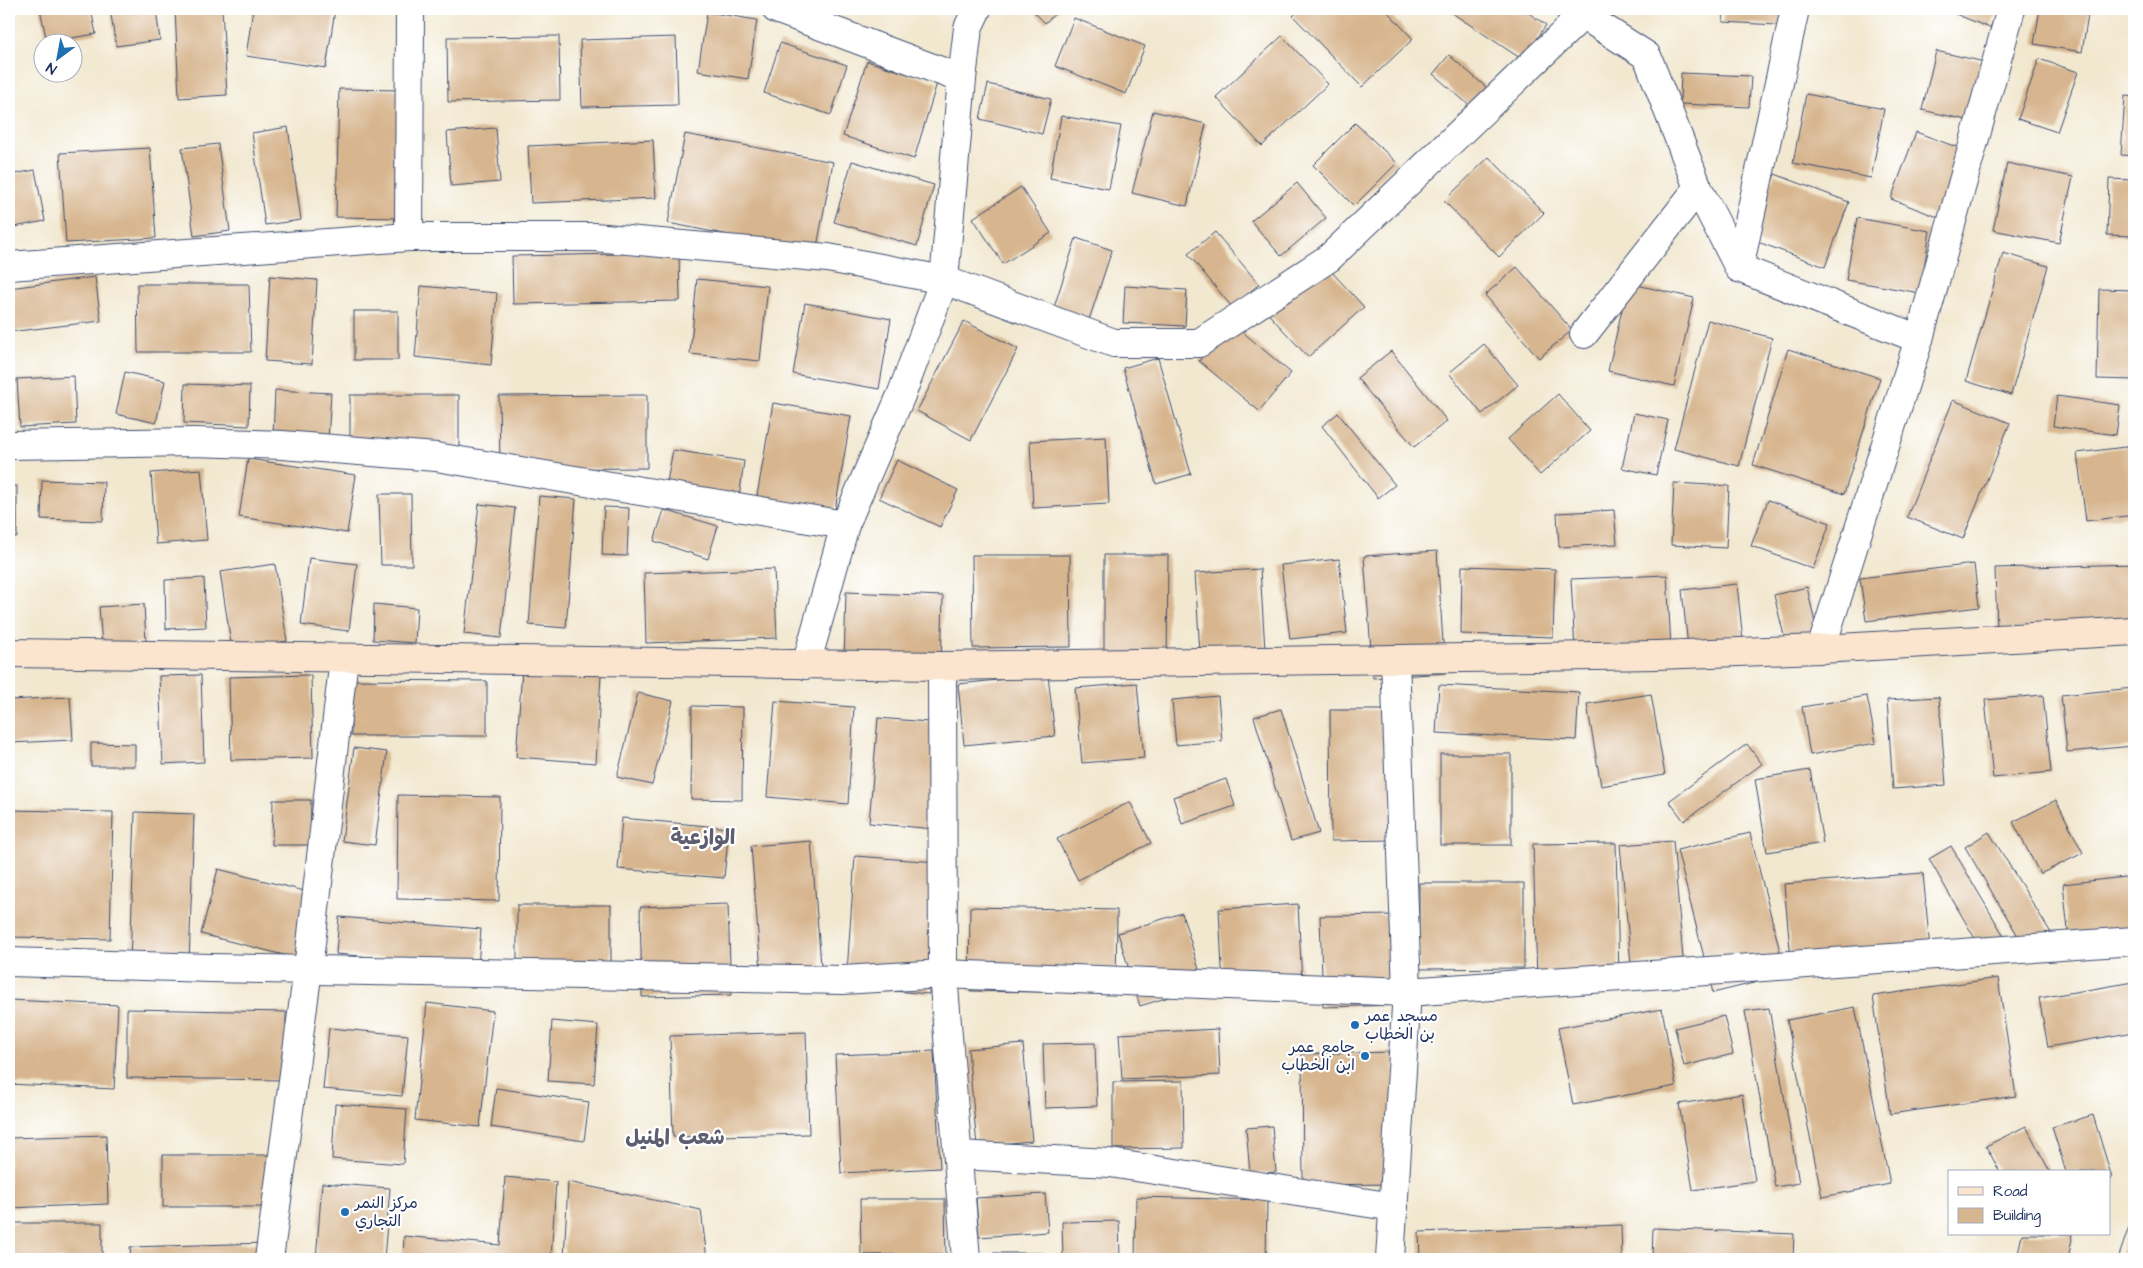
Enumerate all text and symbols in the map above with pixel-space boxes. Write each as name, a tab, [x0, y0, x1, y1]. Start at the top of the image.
north arrow	[32, 32, 82, 82]
text: N	[42, 57, 61, 79]
district label: الوازعية	[671, 823, 735, 852]
place label: مسجد عمر بن الخطاب	[1363, 1005, 1438, 1045]
marker: مسجد عمر بن الخطاب	[1349, 1019, 1361, 1031]
place label: جامع عمر ابن الخطاب	[1281, 1036, 1355, 1076]
marker: جامع عمر ابن الخطاب	[1359, 1050, 1371, 1062]
district label: شعب المنيل	[625, 1123, 725, 1152]
legend	[1948, 1170, 2110, 1236]
text: Road	[1993, 1181, 2028, 1202]
place label: مركز النمر التجاري	[353, 1192, 418, 1232]
text: Building	[1993, 1205, 2041, 1227]
marker: مركز النمر التجاري	[339, 1206, 351, 1218]

